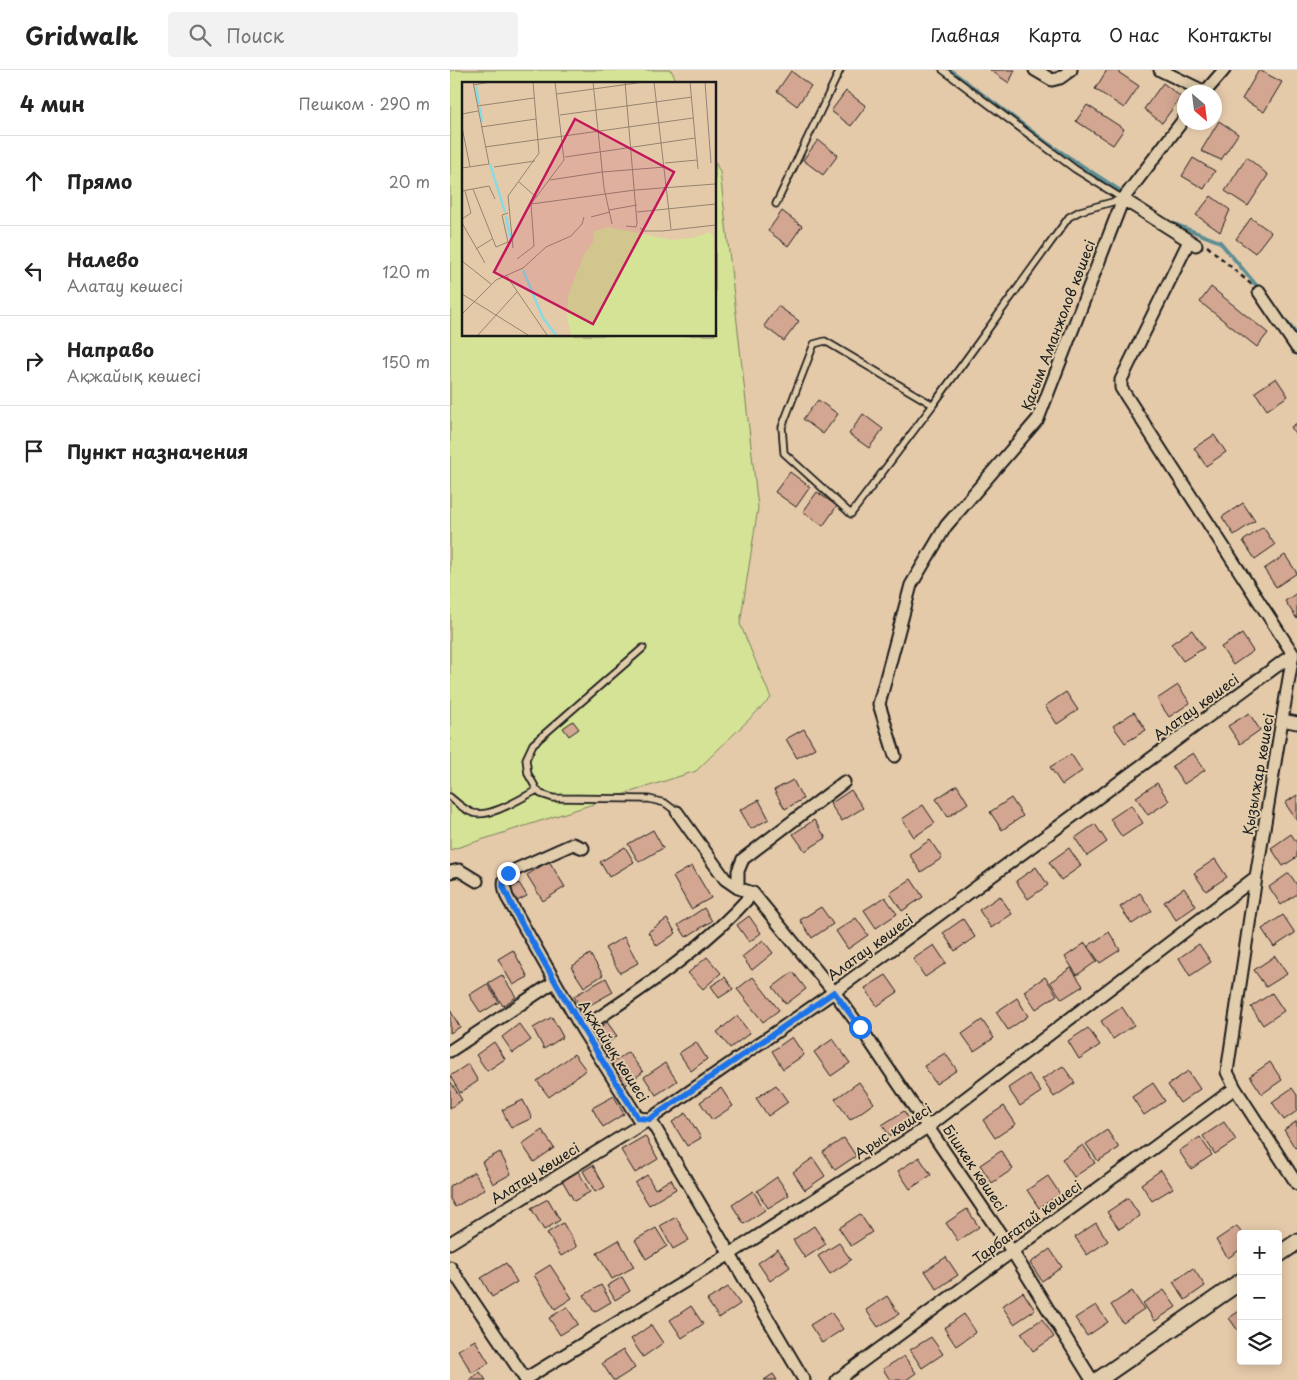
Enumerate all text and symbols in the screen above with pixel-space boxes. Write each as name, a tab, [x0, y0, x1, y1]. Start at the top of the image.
search box	[168, 12, 518, 57]
text: Gridwalk	[25, 17, 138, 53]
icon: search	[186, 21, 214, 49]
text: Поиск	[226, 21, 284, 49]
text: Главная	[931, 21, 1000, 48]
text: Карта	[1028, 21, 1081, 48]
text: О нас	[1109, 21, 1159, 48]
text: Контакты	[1187, 21, 1272, 48]
inset map	[462, 82, 716, 336]
north arrow	[1177, 85, 1222, 130]
text: 4 мин	[20, 87, 85, 119]
text: Пешком · 290 m	[299, 91, 430, 115]
icon: ahead	[20, 167, 48, 195]
text: Прямо	[67, 167, 132, 195]
text: 20 m	[389, 169, 430, 193]
street label: Қасым Аманжолов көшесі	[1016, 237, 1100, 413]
text: Налево	[67, 245, 139, 273]
icon: left	[20, 257, 48, 285]
text: 120 m	[383, 259, 430, 283]
text: Алатау көшесі	[67, 273, 183, 297]
text: Направо	[67, 335, 154, 363]
icon: right	[20, 347, 48, 375]
text: 150 m	[382, 349, 430, 373]
text: Ақжайық көшесі	[67, 363, 201, 387]
icon: arrive	[20, 437, 48, 465]
text: Пункт назначения	[67, 437, 248, 465]
street label: Алатау көшесі	[1149, 669, 1243, 745]
street label: Қызылжар көшесі	[1237, 712, 1279, 836]
route end	[497, 862, 520, 885]
street label: Алатау көшесі	[823, 909, 917, 985]
street label: Ақжайық көшесі	[574, 996, 654, 1106]
route start	[849, 1016, 872, 1039]
street label: Арыс көшесі	[850, 1098, 936, 1164]
street label: Бішкек көшесі	[938, 1120, 1012, 1216]
street label: Алатау көшесі	[486, 1137, 584, 1209]
street label: Тарбағатай көшесі	[968, 1175, 1086, 1269]
map controls	[1237, 1230, 1282, 1365]
button: +	[1237, 1230, 1282, 1275]
button: −	[1237, 1275, 1282, 1320]
button: layers	[1237, 1320, 1282, 1365]

